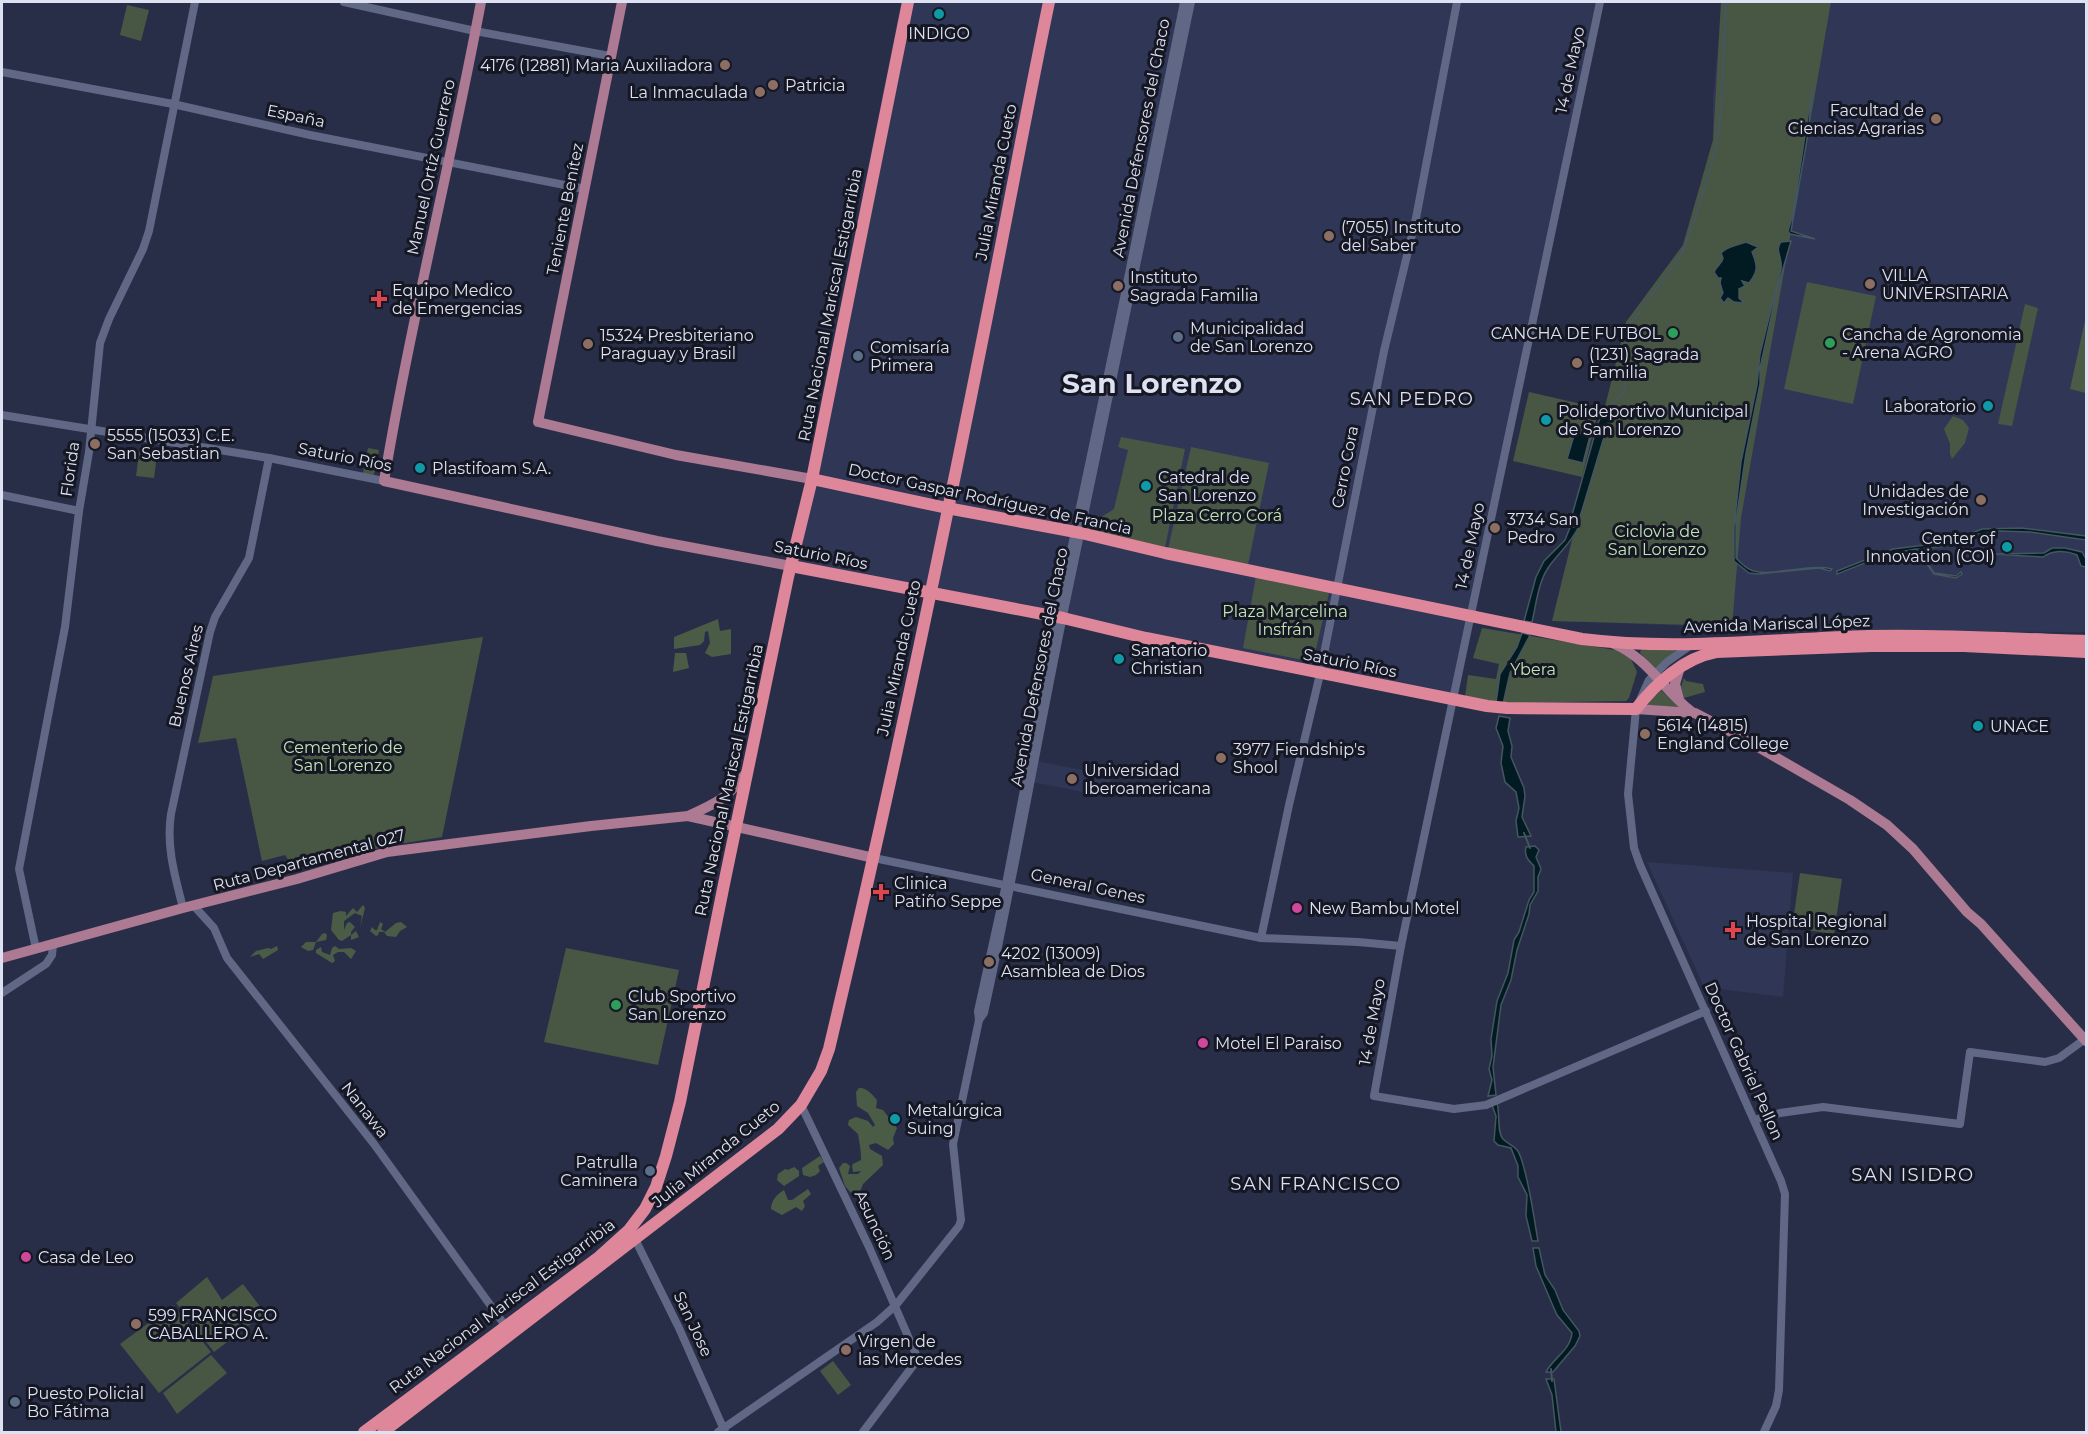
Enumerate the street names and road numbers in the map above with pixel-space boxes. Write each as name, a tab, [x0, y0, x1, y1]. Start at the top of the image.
street label: Avenida Defensores del Chaco	[1109, 17, 1173, 259]
street label: 14 de Mayo	[1552, 25, 1588, 115]
street label: Manuel Ortíz Guerrero	[403, 78, 459, 256]
street label: España	[265, 101, 327, 131]
street label: Julia Miranda Cueto	[971, 102, 1020, 263]
street label: Teniente Benítez	[543, 141, 587, 277]
street label: Ruta Nacional Mariscal Estigarribia	[794, 167, 866, 443]
street label: Cerro Cora	[1328, 424, 1362, 510]
street label: Saturio Ríos	[297, 439, 394, 475]
street label: Florida	[57, 440, 83, 498]
street label: Doctor Gaspar Rodríguez de Francia	[846, 460, 1134, 538]
street label: 14 de Mayo	[1452, 501, 1488, 591]
street label: Saturio Ríos	[773, 537, 870, 573]
street label: Avenida Defensores del Chaco	[1007, 546, 1071, 788]
street label: Julia Miranda Cueto	[873, 578, 925, 739]
street label: Avenida Mariscal López	[1683, 611, 1871, 637]
street label: Buenos Aires	[165, 623, 207, 729]
street label: Ruta Nacional Mariscal Estigarribia	[691, 642, 767, 918]
street label: Saturio Ríos	[1302, 645, 1399, 681]
street label: Ruta Departamental 027	[211, 825, 407, 895]
street label: General Genes	[1029, 865, 1147, 907]
street label: 14 de Mayo	[1355, 977, 1389, 1067]
street label: Doctor Gabriel Pellon	[1701, 979, 1787, 1143]
street label: Nanawa	[337, 1078, 393, 1142]
street label: Julia Miranda Cueto	[648, 1097, 784, 1212]
street label: Asunción	[851, 1187, 899, 1263]
street label: Ruta Nacional Mariscal Estigarribia	[385, 1215, 619, 1397]
street label: San Jose	[670, 1288, 716, 1360]

